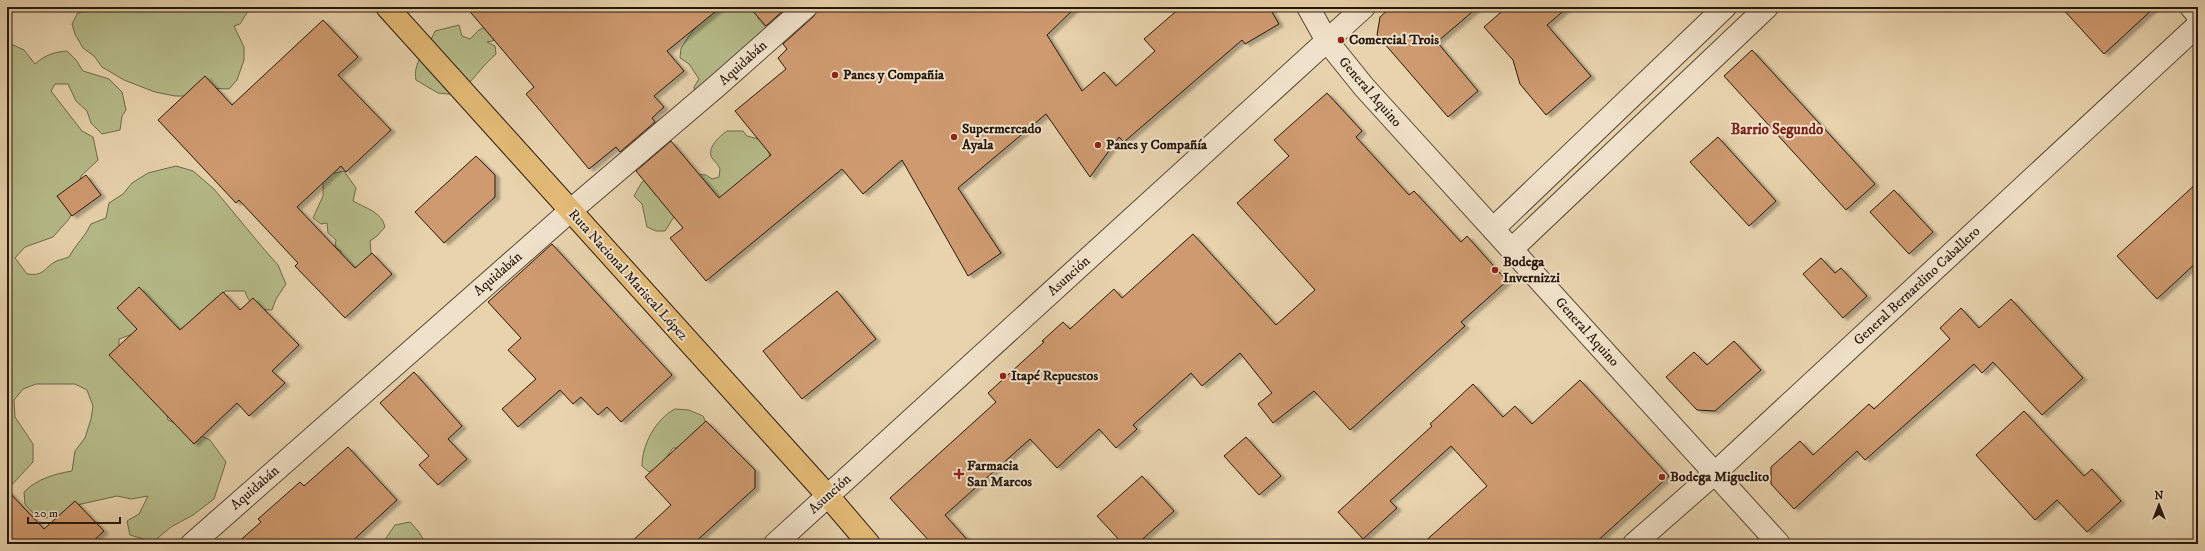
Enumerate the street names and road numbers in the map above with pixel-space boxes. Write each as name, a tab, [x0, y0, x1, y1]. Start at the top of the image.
street label: Aquidabán	[715, 36, 771, 89]
street label: General Aquino	[1335, 53, 1406, 131]
street label: Ruta Nacional Mariscal López	[564, 206, 692, 344]
street label: General Bernardino Caballero	[1850, 222, 1984, 349]
street label: Aquidabán	[470, 247, 527, 300]
street label: Asunción	[1044, 252, 1095, 300]
street label: General Aquino	[1551, 294, 1623, 371]
street label: Aquidabán	[227, 461, 284, 514]
street label: Asunción	[805, 470, 856, 518]

